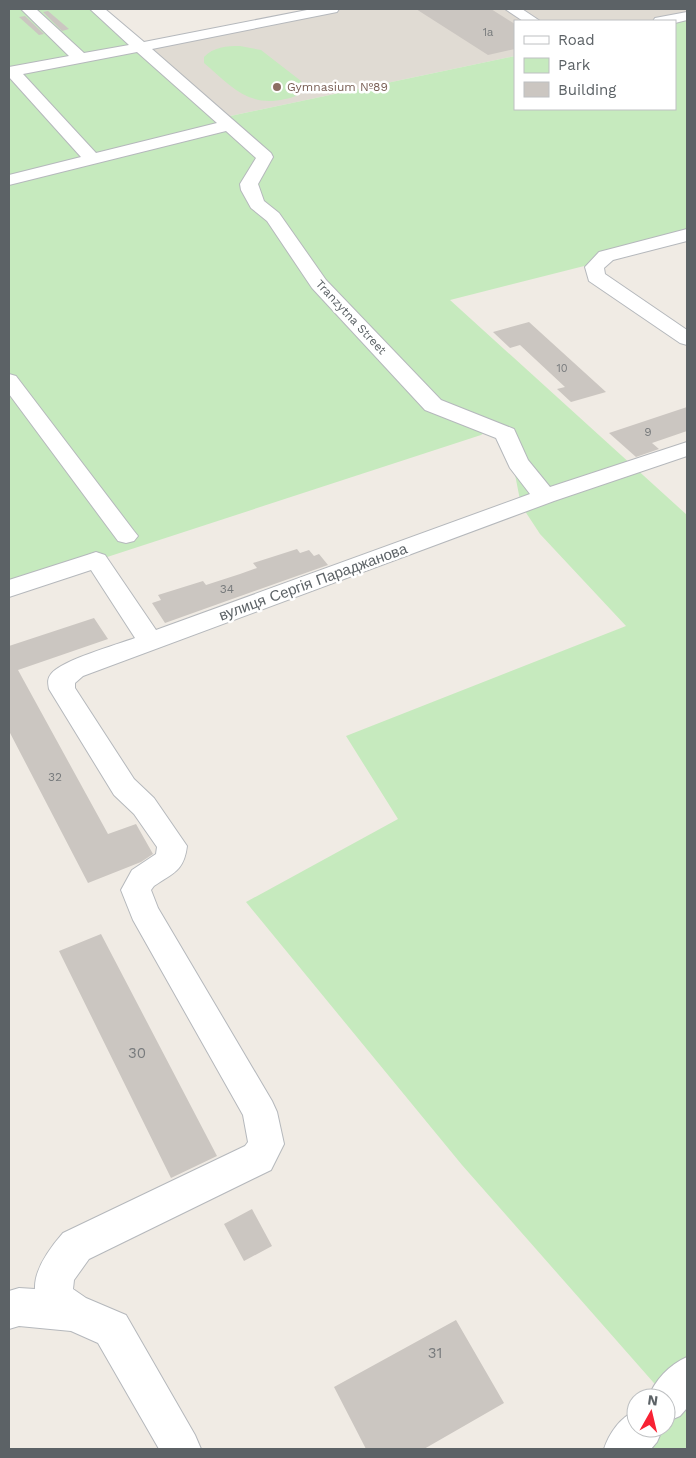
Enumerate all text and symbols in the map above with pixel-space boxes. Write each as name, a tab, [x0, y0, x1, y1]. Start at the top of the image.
legend	[514, 20, 676, 110]
house number: 1а	[483, 26, 494, 39]
text: Road	[558, 31, 595, 49]
text: Park	[558, 56, 591, 74]
place label: Gymnasium №89	[287, 80, 388, 94]
marker: Gymnasium №89	[271, 81, 283, 93]
text: Building	[558, 81, 616, 99]
street label: Tranzytna Street	[313, 277, 389, 357]
house number: 10	[556, 362, 568, 375]
house number: 9	[644, 425, 652, 439]
street label: вулиця Сергія Параджанова	[216, 539, 410, 624]
house number: 34	[220, 582, 234, 596]
house number: 32	[48, 770, 62, 784]
house number: 30	[128, 1044, 146, 1062]
house number: 31	[428, 1344, 442, 1362]
north arrow	[626, 1388, 676, 1438]
text: N	[647, 1391, 659, 1409]

